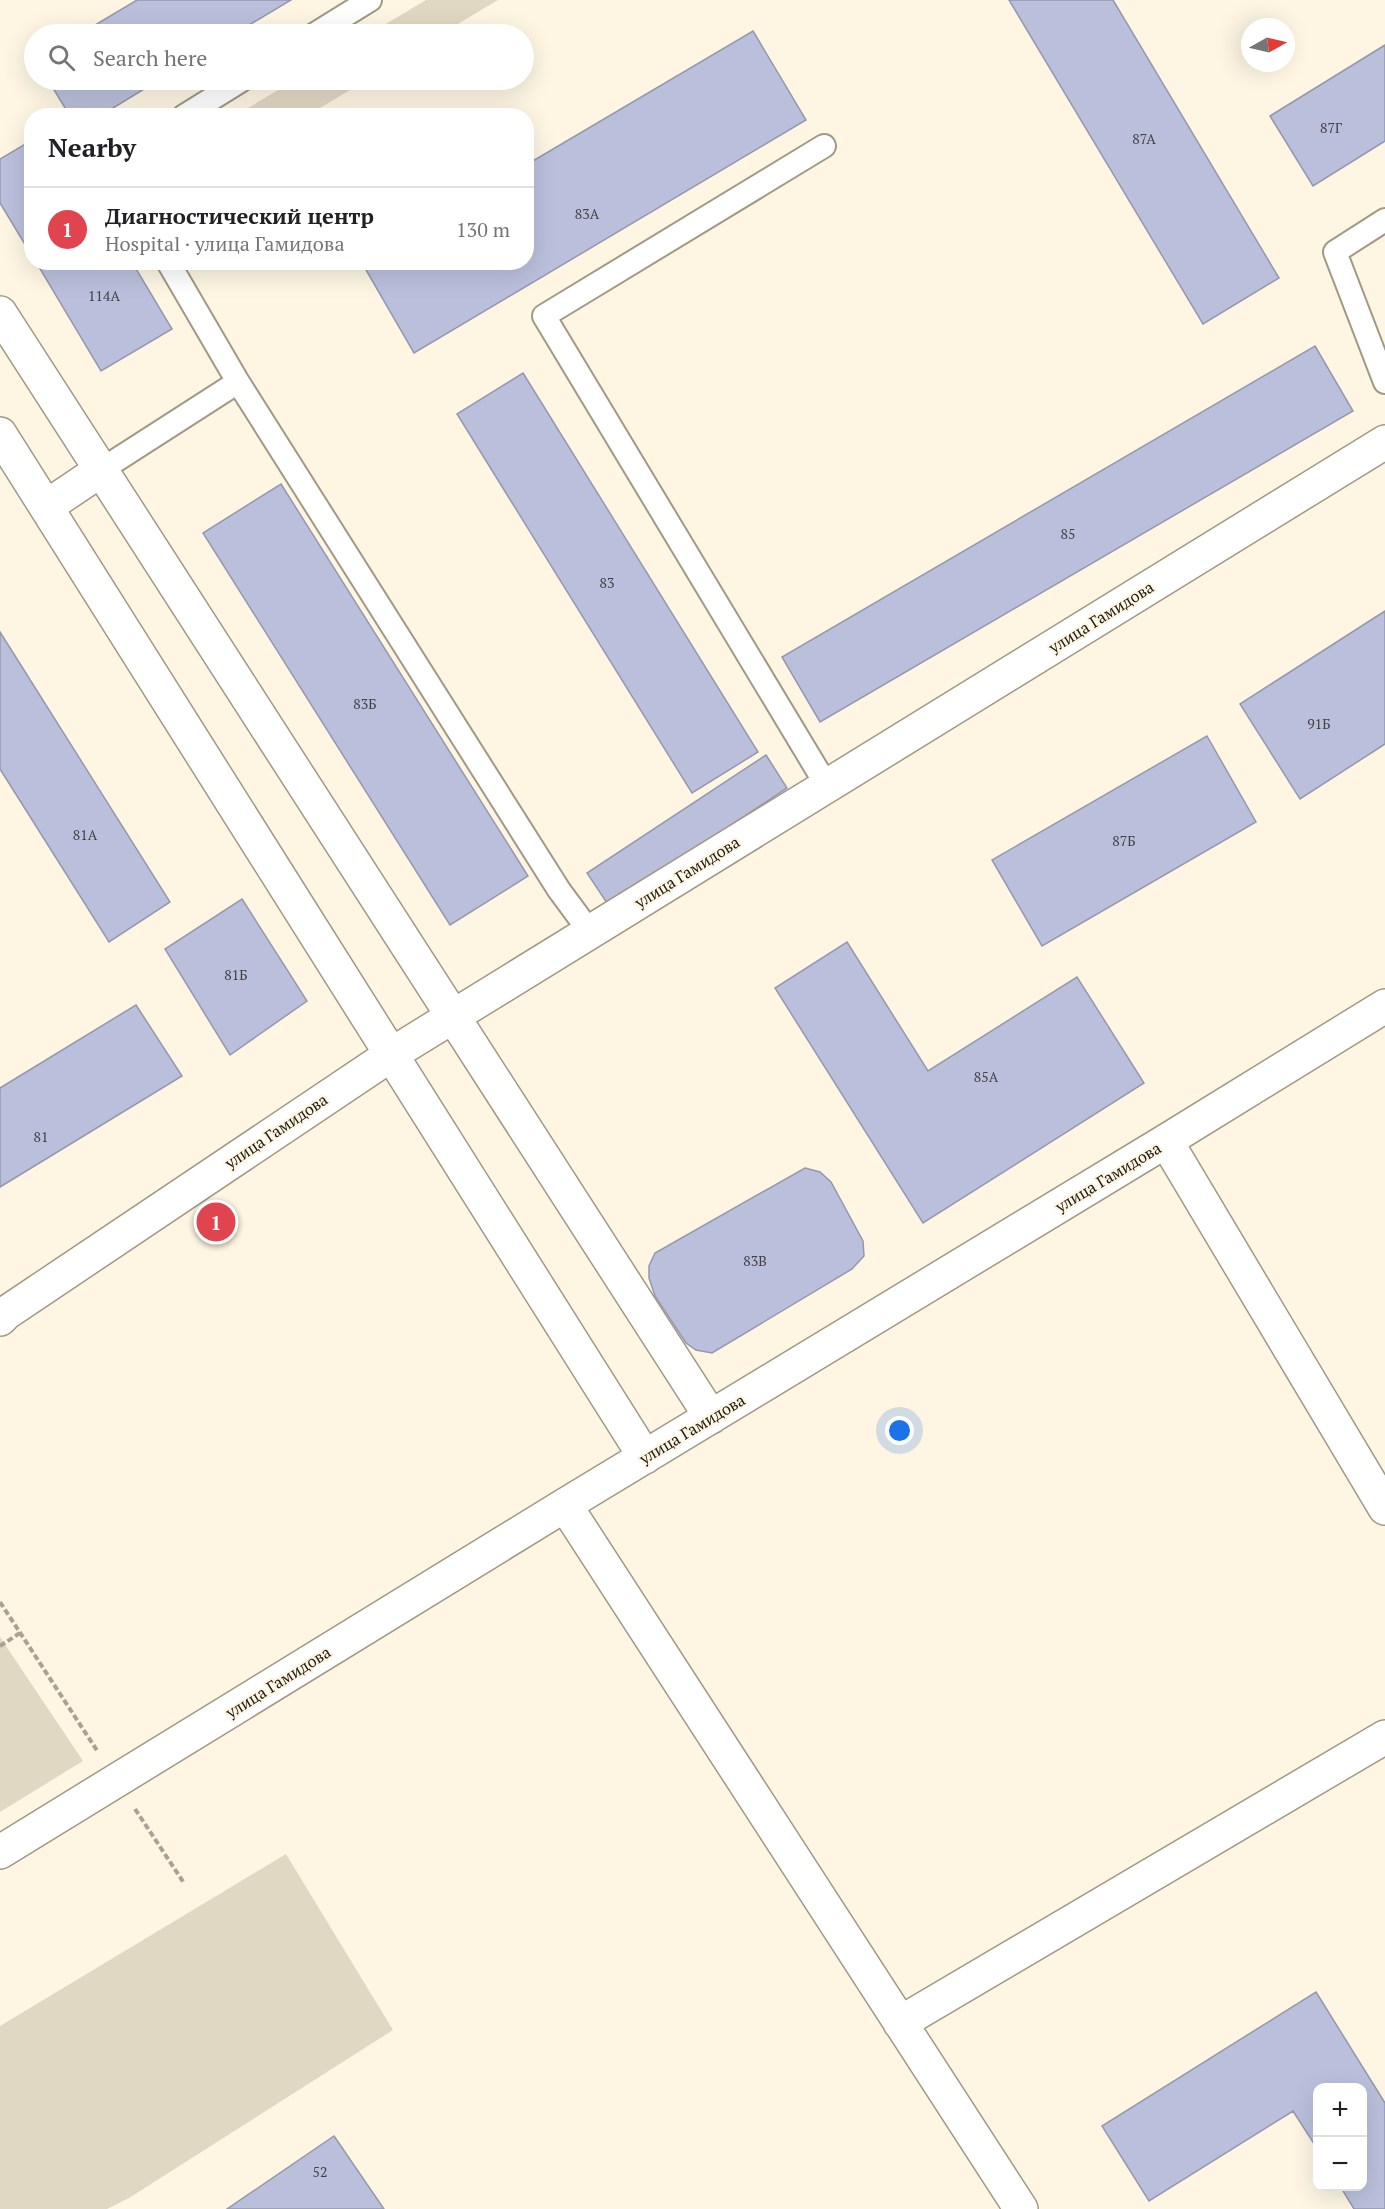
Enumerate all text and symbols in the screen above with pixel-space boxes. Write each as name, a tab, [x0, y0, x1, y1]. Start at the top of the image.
north arrow	[1241, 18, 1295, 72]
search box	[24, 24, 534, 90]
icon: search	[45, 41, 78, 74]
text: Search here	[93, 43, 207, 72]
house number: 87Г	[1320, 118, 1342, 137]
house number: 87А	[1132, 129, 1156, 148]
text: Nearby	[48, 130, 136, 164]
text: Диагностический центр	[105, 201, 374, 230]
house number: 83А	[575, 204, 600, 223]
text: 1	[62, 216, 73, 243]
text: 130 m	[456, 216, 510, 243]
text: Hospital · улица Гамидова	[105, 230, 345, 257]
house number: 114А	[88, 286, 120, 305]
house number: 85	[1061, 524, 1075, 543]
house number: 83	[600, 573, 614, 592]
street label: улица Гамидова	[1043, 576, 1158, 659]
house number: 83Б	[353, 694, 377, 713]
house number: 91Б	[1307, 714, 1331, 733]
house number: 81А	[73, 825, 98, 844]
street label: улица Гамидова	[629, 831, 744, 914]
house number: 87Б	[1112, 831, 1136, 850]
house number: 81Б	[224, 965, 248, 984]
house number: 85А	[974, 1067, 999, 1086]
street label: улица Гамидова	[219, 1088, 332, 1174]
house number: 81	[34, 1127, 48, 1146]
street label: улица Гамидова	[1050, 1137, 1165, 1218]
pin: 1	[196, 1200, 236, 1244]
house number: 83В	[743, 1251, 767, 1270]
street label: улица Гамидова	[634, 1389, 749, 1470]
your location	[885, 1416, 914, 1445]
street label: улица Гамидова	[220, 1641, 335, 1724]
map controls	[1313, 2083, 1367, 2191]
button: +	[1313, 2083, 1367, 2137]
button: −	[1313, 2137, 1367, 2191]
house number: 52	[313, 2162, 327, 2181]

